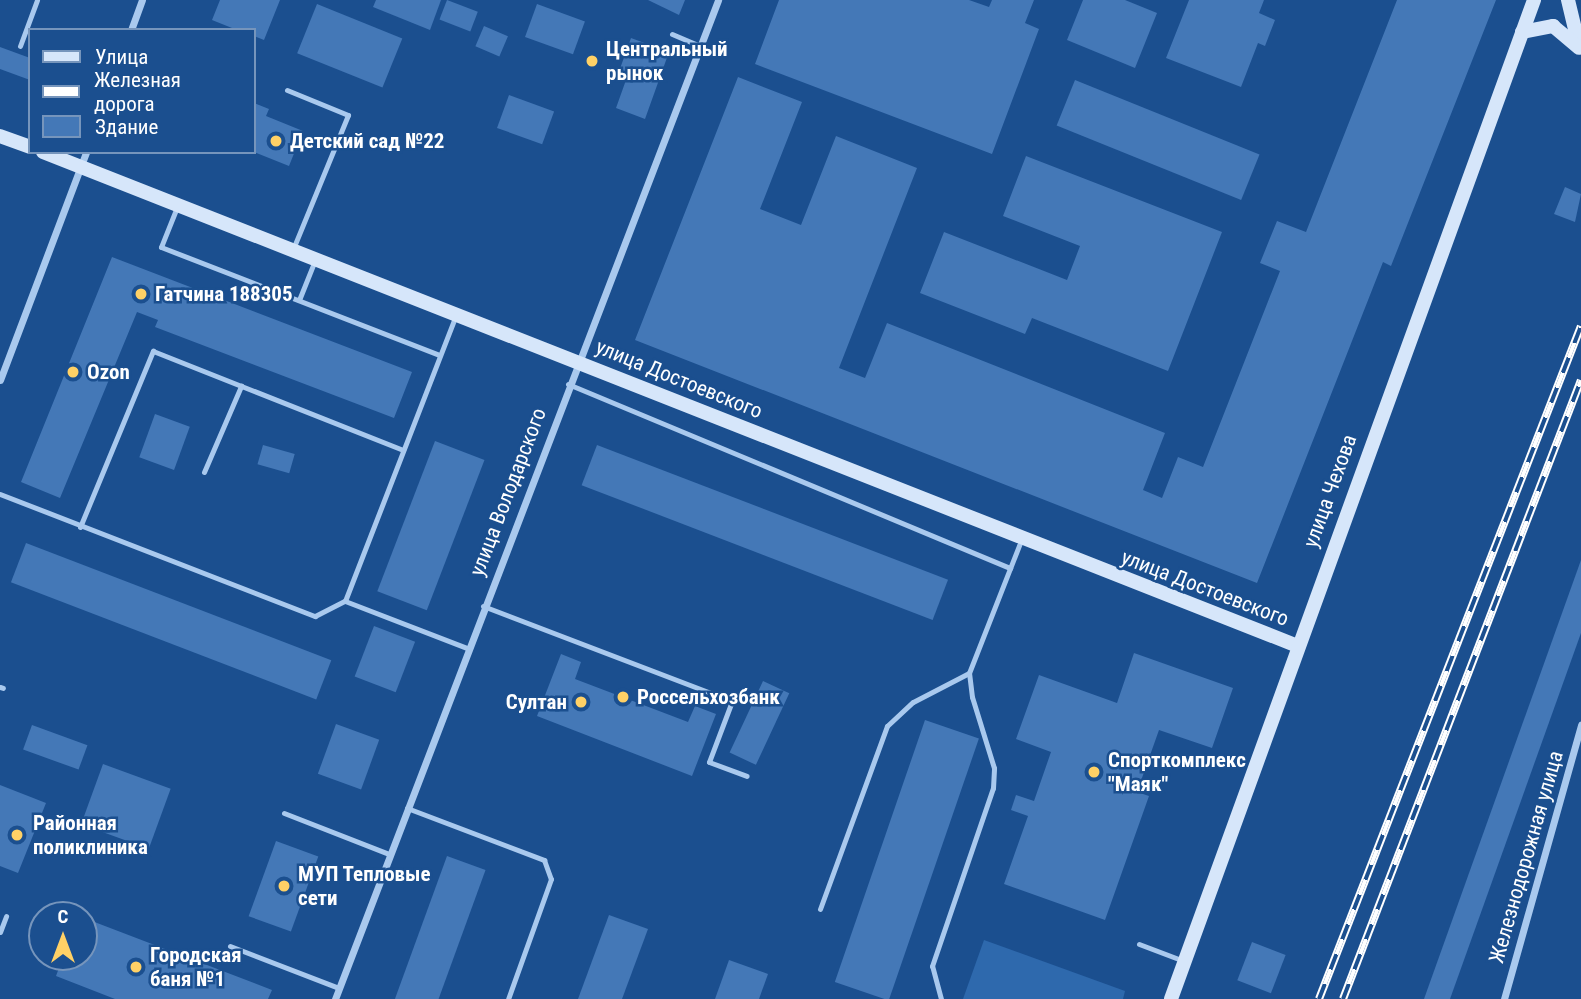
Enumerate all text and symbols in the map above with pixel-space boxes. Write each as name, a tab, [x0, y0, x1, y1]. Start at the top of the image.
legend	[28, 28, 256, 154]
place label: Центральный рынок	[606, 36, 728, 86]
text: Улица	[95, 45, 148, 69]
marker: Центральный рынок	[584, 53, 600, 69]
text: Железная дорога	[94, 68, 181, 116]
text: Здание	[95, 115, 158, 139]
place label: Детский сад №22	[290, 128, 444, 154]
marker: Детский сад №22	[268, 133, 284, 149]
place label: Гатчина 188305	[155, 281, 293, 307]
marker: Гатчина 188305	[133, 286, 149, 302]
street label: улица Достоевского	[592, 334, 766, 424]
place label: Ozon	[87, 359, 130, 385]
marker: Ozon	[65, 364, 81, 380]
street label: улица Володарского	[464, 404, 552, 580]
street label: улица Чехова	[1298, 431, 1362, 551]
street label: улица Достоевского	[1118, 544, 1292, 632]
place label: Россельхозбанк	[637, 684, 780, 710]
place label: Султан	[506, 689, 567, 715]
marker: Россельхозбанк	[615, 689, 631, 705]
marker: Султан	[573, 694, 589, 710]
place label: Спорткомплекс "Маяк"	[1108, 747, 1246, 797]
street label: Железнодорожная улица	[1484, 748, 1568, 966]
marker: Спорткомплекс "Маяк"	[1086, 764, 1102, 780]
place label: Районная поликлиника	[33, 810, 148, 860]
marker: Районная поликлиника	[7, 825, 27, 845]
place label: МУП Тепловые сети	[298, 861, 431, 911]
marker: МУП Тепловые сети	[276, 878, 292, 894]
north arrow	[28, 901, 98, 971]
text: С	[58, 905, 68, 928]
place label: Городская баня №1	[150, 942, 242, 992]
marker: Городская баня №1	[128, 959, 144, 975]

